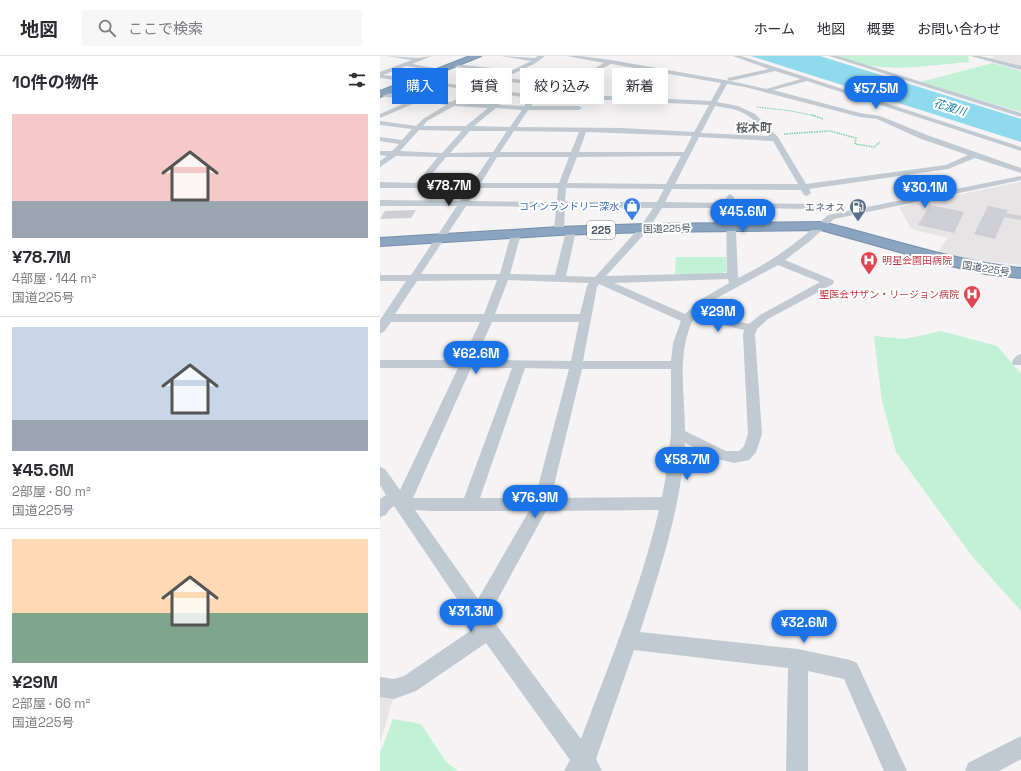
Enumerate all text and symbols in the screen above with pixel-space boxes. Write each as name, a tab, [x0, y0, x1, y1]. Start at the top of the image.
search box	[82, 10, 362, 46]
text: 地図	[20, 17, 58, 42]
icon: search	[96, 17, 118, 39]
text: ここで検索	[128, 19, 203, 38]
text: ホーム	[753, 20, 795, 38]
text: 地図	[817, 20, 845, 38]
text: 概要	[867, 20, 895, 38]
text: お問い合わせ	[917, 20, 1001, 38]
chip: 購入	[392, 68, 448, 104]
chip: 賃貸	[456, 68, 512, 104]
chip: 絞り込み	[520, 68, 604, 104]
chip: 新着	[612, 68, 668, 104]
icon: filters	[346, 69, 368, 91]
text: 10件の物件	[12, 71, 99, 93]
pin: ¥57.5M	[843, 76, 909, 110]
text: ¥57.5M	[853, 80, 899, 97]
water label: 花渡川	[932, 95, 969, 119]
district label: 桜木町	[736, 120, 772, 136]
icon: home	[154, 140, 226, 212]
pin: ¥78.7M	[416, 173, 482, 207]
pin: ¥30.1M	[892, 175, 958, 209]
text: ¥78.7M	[426, 177, 472, 194]
text: ¥30.1M	[903, 179, 947, 196]
shop icon: コインランドリー深水	[622, 196, 642, 221]
fuel station icon: エネオス	[848, 197, 868, 222]
pin: ¥45.6M	[710, 199, 776, 233]
place label: コインランドリー深水	[519, 200, 619, 213]
place label: エネオス	[805, 201, 845, 214]
text: ¥45.6M	[719, 203, 767, 220]
road number: 225	[587, 221, 615, 239]
street label: 国道225号	[643, 222, 691, 235]
text: ¥78.7M	[12, 246, 71, 268]
hospital icon: 明星会園田病院	[859, 250, 879, 275]
place label: 明星会園田病院	[882, 254, 952, 267]
street label: 国道225号	[961, 258, 1011, 279]
text: 4部屋 · 144 m²	[12, 270, 96, 287]
hospital icon: 聖医会サザン・リージョン病院	[962, 284, 982, 309]
place label: 聖医会サザン・リージョン病院	[819, 288, 959, 301]
text: 国道225号	[12, 289, 74, 306]
pin: ¥29M	[694, 299, 742, 333]
text: ¥29M	[700, 303, 736, 320]
pin: ¥62.6M	[443, 341, 509, 375]
text: ¥62.6M	[452, 345, 500, 362]
icon: home	[154, 353, 226, 425]
pin: ¥58.7M	[654, 447, 720, 481]
text: ¥58.7M	[664, 451, 710, 468]
text: ¥45.6M	[12, 459, 74, 481]
text: 2部屋 · 80 m²	[12, 483, 91, 500]
pin: ¥76.9M	[502, 485, 568, 519]
text: ¥76.9M	[512, 489, 558, 506]
text: 国道225号	[12, 502, 74, 519]
icon: home	[154, 565, 226, 637]
pin: ¥31.3M	[438, 599, 504, 633]
text: ¥31.3M	[449, 603, 493, 620]
pin: ¥32.6M	[771, 610, 837, 644]
text: ¥32.6M	[781, 614, 827, 631]
text: ¥29M	[12, 671, 58, 693]
text: 2部屋 · 66 m²	[12, 695, 90, 712]
text: 国道225号	[12, 714, 74, 731]

